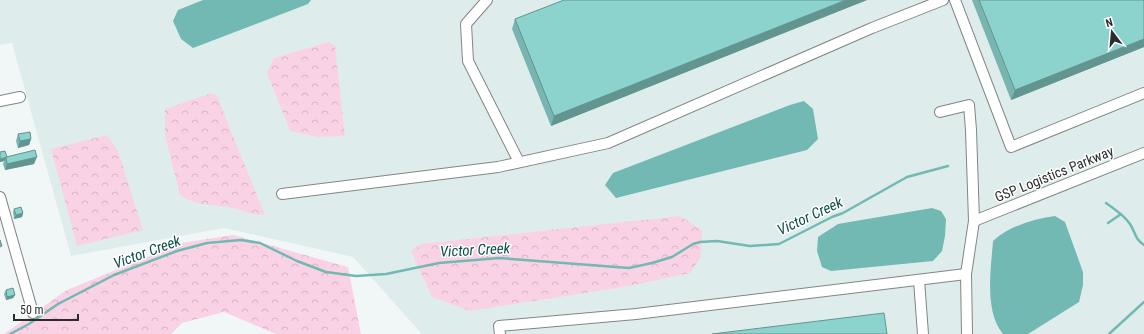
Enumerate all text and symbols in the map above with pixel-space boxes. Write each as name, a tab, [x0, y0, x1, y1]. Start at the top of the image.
north arrow	[1092, 12, 1132, 52]
text: N	[1104, 16, 1115, 30]
street label: GSP Logistics Parkway	[992, 143, 1116, 205]
water label: Victor Creek	[774, 193, 846, 239]
water label: Victor Creek	[111, 231, 184, 272]
water label: Victor Creek	[439, 239, 511, 261]
scale bar	[14, 296, 78, 322]
text: 50 m	[20, 303, 44, 317]

